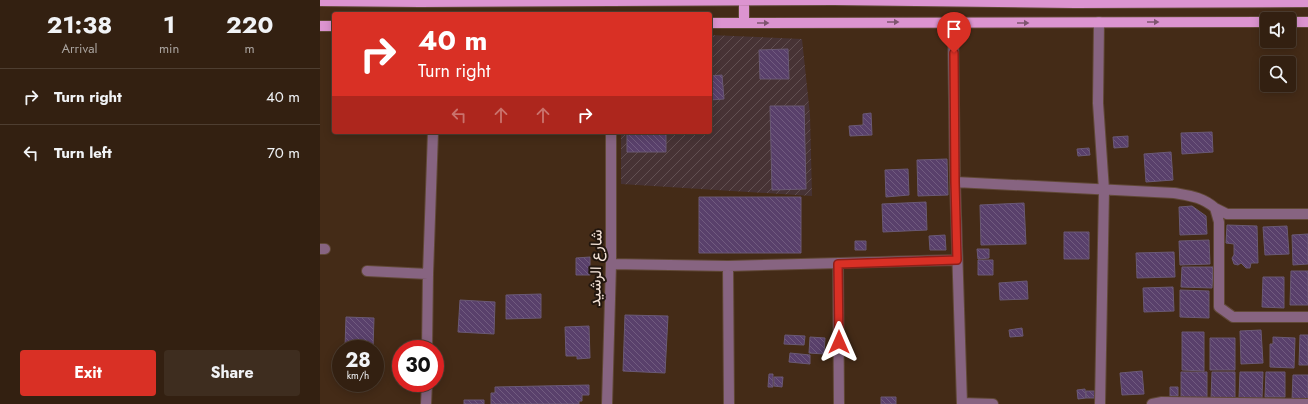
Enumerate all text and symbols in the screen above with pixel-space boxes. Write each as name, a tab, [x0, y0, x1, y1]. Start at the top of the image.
text: 21:38	[47, 7, 112, 42]
text: 1	[163, 7, 175, 42]
text: 220	[226, 7, 273, 42]
pin	[937, 12, 971, 53]
map controls	[1260, 12, 1296, 92]
button: sound	[1260, 12, 1296, 48]
icon: arrive	[943, 18, 965, 40]
one-way arrow	[887, 19, 900, 25]
one-way arrow	[1147, 19, 1160, 25]
text: 40 m	[418, 20, 487, 61]
one-way arrow	[757, 20, 770, 26]
one-way arrow	[1017, 20, 1030, 26]
icon: right	[352, 28, 404, 80]
text: Arrival	[62, 39, 97, 58]
text: min	[159, 39, 179, 58]
text: m	[245, 39, 255, 58]
button: search	[1260, 56, 1296, 92]
text: Turn right	[418, 58, 490, 84]
icon: right	[20, 86, 42, 108]
text: Turn right	[54, 86, 122, 108]
text: 40 m	[266, 86, 300, 108]
icon: left	[448, 104, 470, 126]
icon: ahead	[490, 104, 512, 126]
icon: ahead	[532, 104, 554, 126]
icon: right	[574, 104, 596, 126]
icon: left	[20, 142, 42, 164]
text: Turn left	[54, 142, 112, 164]
text: 70 m	[267, 142, 300, 164]
street label: شارع الرشيد	[583, 229, 608, 307]
position arrow	[818, 321, 860, 363]
speed limit sign: 30	[392, 340, 444, 392]
text: 28	[345, 346, 371, 375]
button: Exit	[20, 350, 156, 396]
button: Share	[164, 350, 300, 396]
text: km/h	[347, 368, 369, 383]

